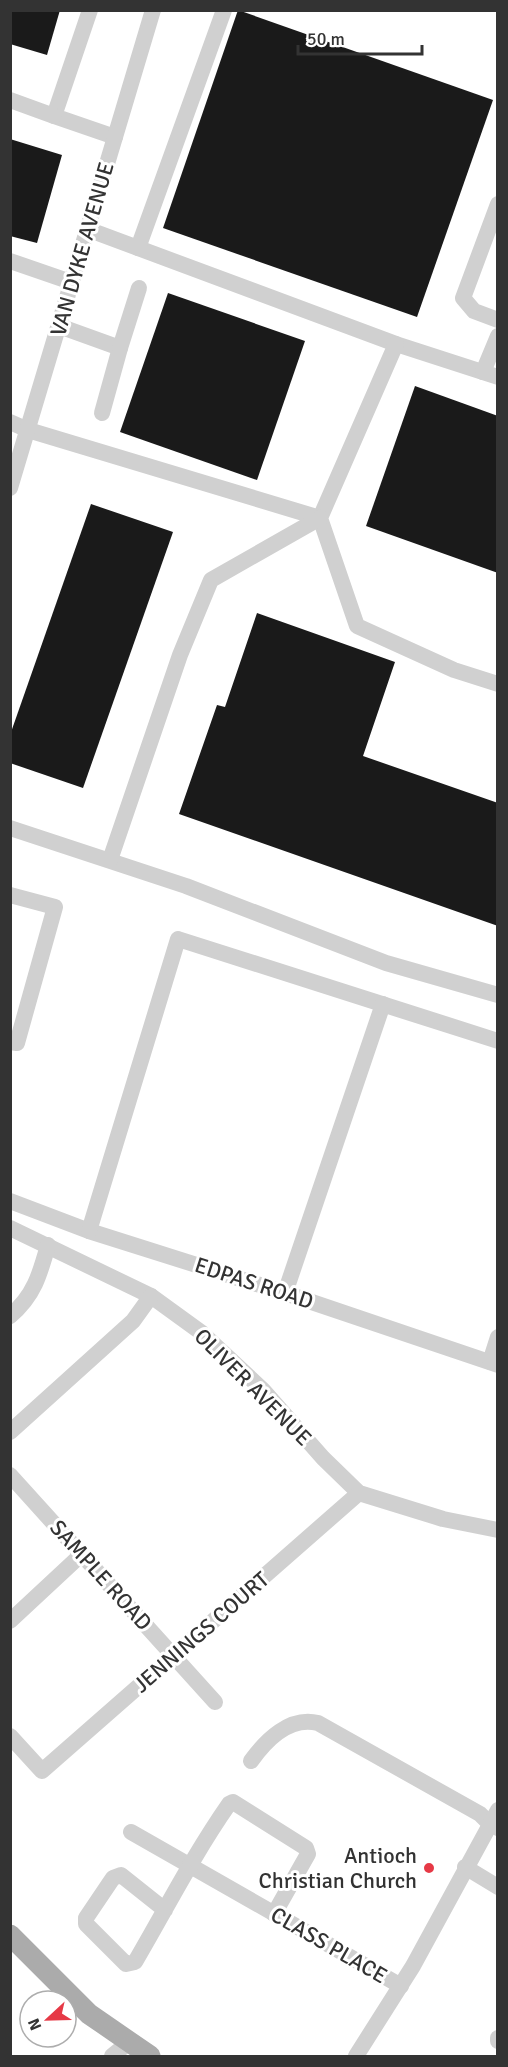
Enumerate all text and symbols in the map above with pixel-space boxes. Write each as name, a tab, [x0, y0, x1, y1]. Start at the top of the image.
scale bar	[298, 18, 422, 56]
text: 50 m	[307, 28, 345, 50]
street label: VAN DYKE AVENUE	[44, 159, 120, 339]
street label: EDPAS ROAD	[191, 1251, 317, 1315]
street label: OLIVER AVENUE	[189, 1323, 317, 1451]
street label: SAMPLE ROAD	[44, 1514, 158, 1636]
street label: JENNINGS COURT	[128, 1566, 274, 1698]
place label: Antioch Christian Church	[259, 1842, 417, 1894]
marker: Antioch Christian Church	[422, 1861, 436, 1875]
street label: CLASS PLACE	[266, 1901, 392, 1989]
north arrow	[18, 1989, 78, 2049]
text: N	[24, 2015, 46, 2033]

